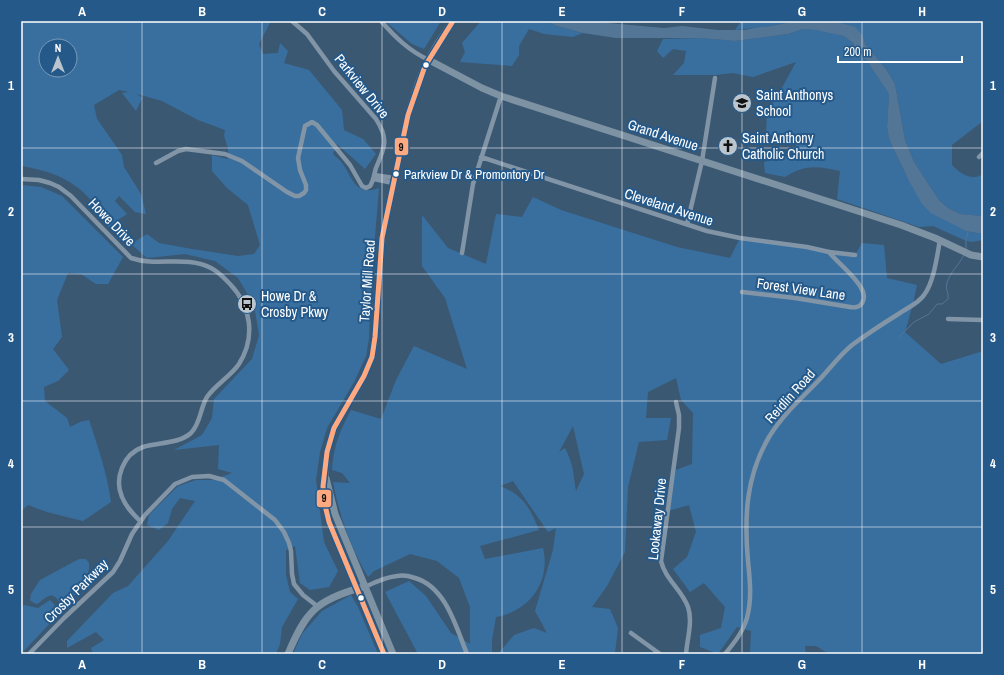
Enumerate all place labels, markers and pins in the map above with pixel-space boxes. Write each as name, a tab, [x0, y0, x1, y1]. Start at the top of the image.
unlabelled marker	[421, 60, 431, 70]
place label: Saint Anthonys School	[756, 86, 833, 120]
school or university icon: Saint Anthonys School	[731, 92, 753, 114]
place label: Saint Anthony Catholic Church	[742, 129, 824, 163]
church icon: Saint Anthony Catholic Church	[717, 135, 739, 157]
place label: Parkview Dr & Promontory Dr	[404, 166, 545, 183]
marker: Parkview Dr & Promontory Dr	[391, 169, 401, 179]
place label: Howe Dr & Crosby Pkwy	[261, 287, 328, 321]
bus stop icon: Howe Dr & Crosby Pkwy	[236, 293, 258, 315]
unlabelled marker	[356, 593, 366, 603]

